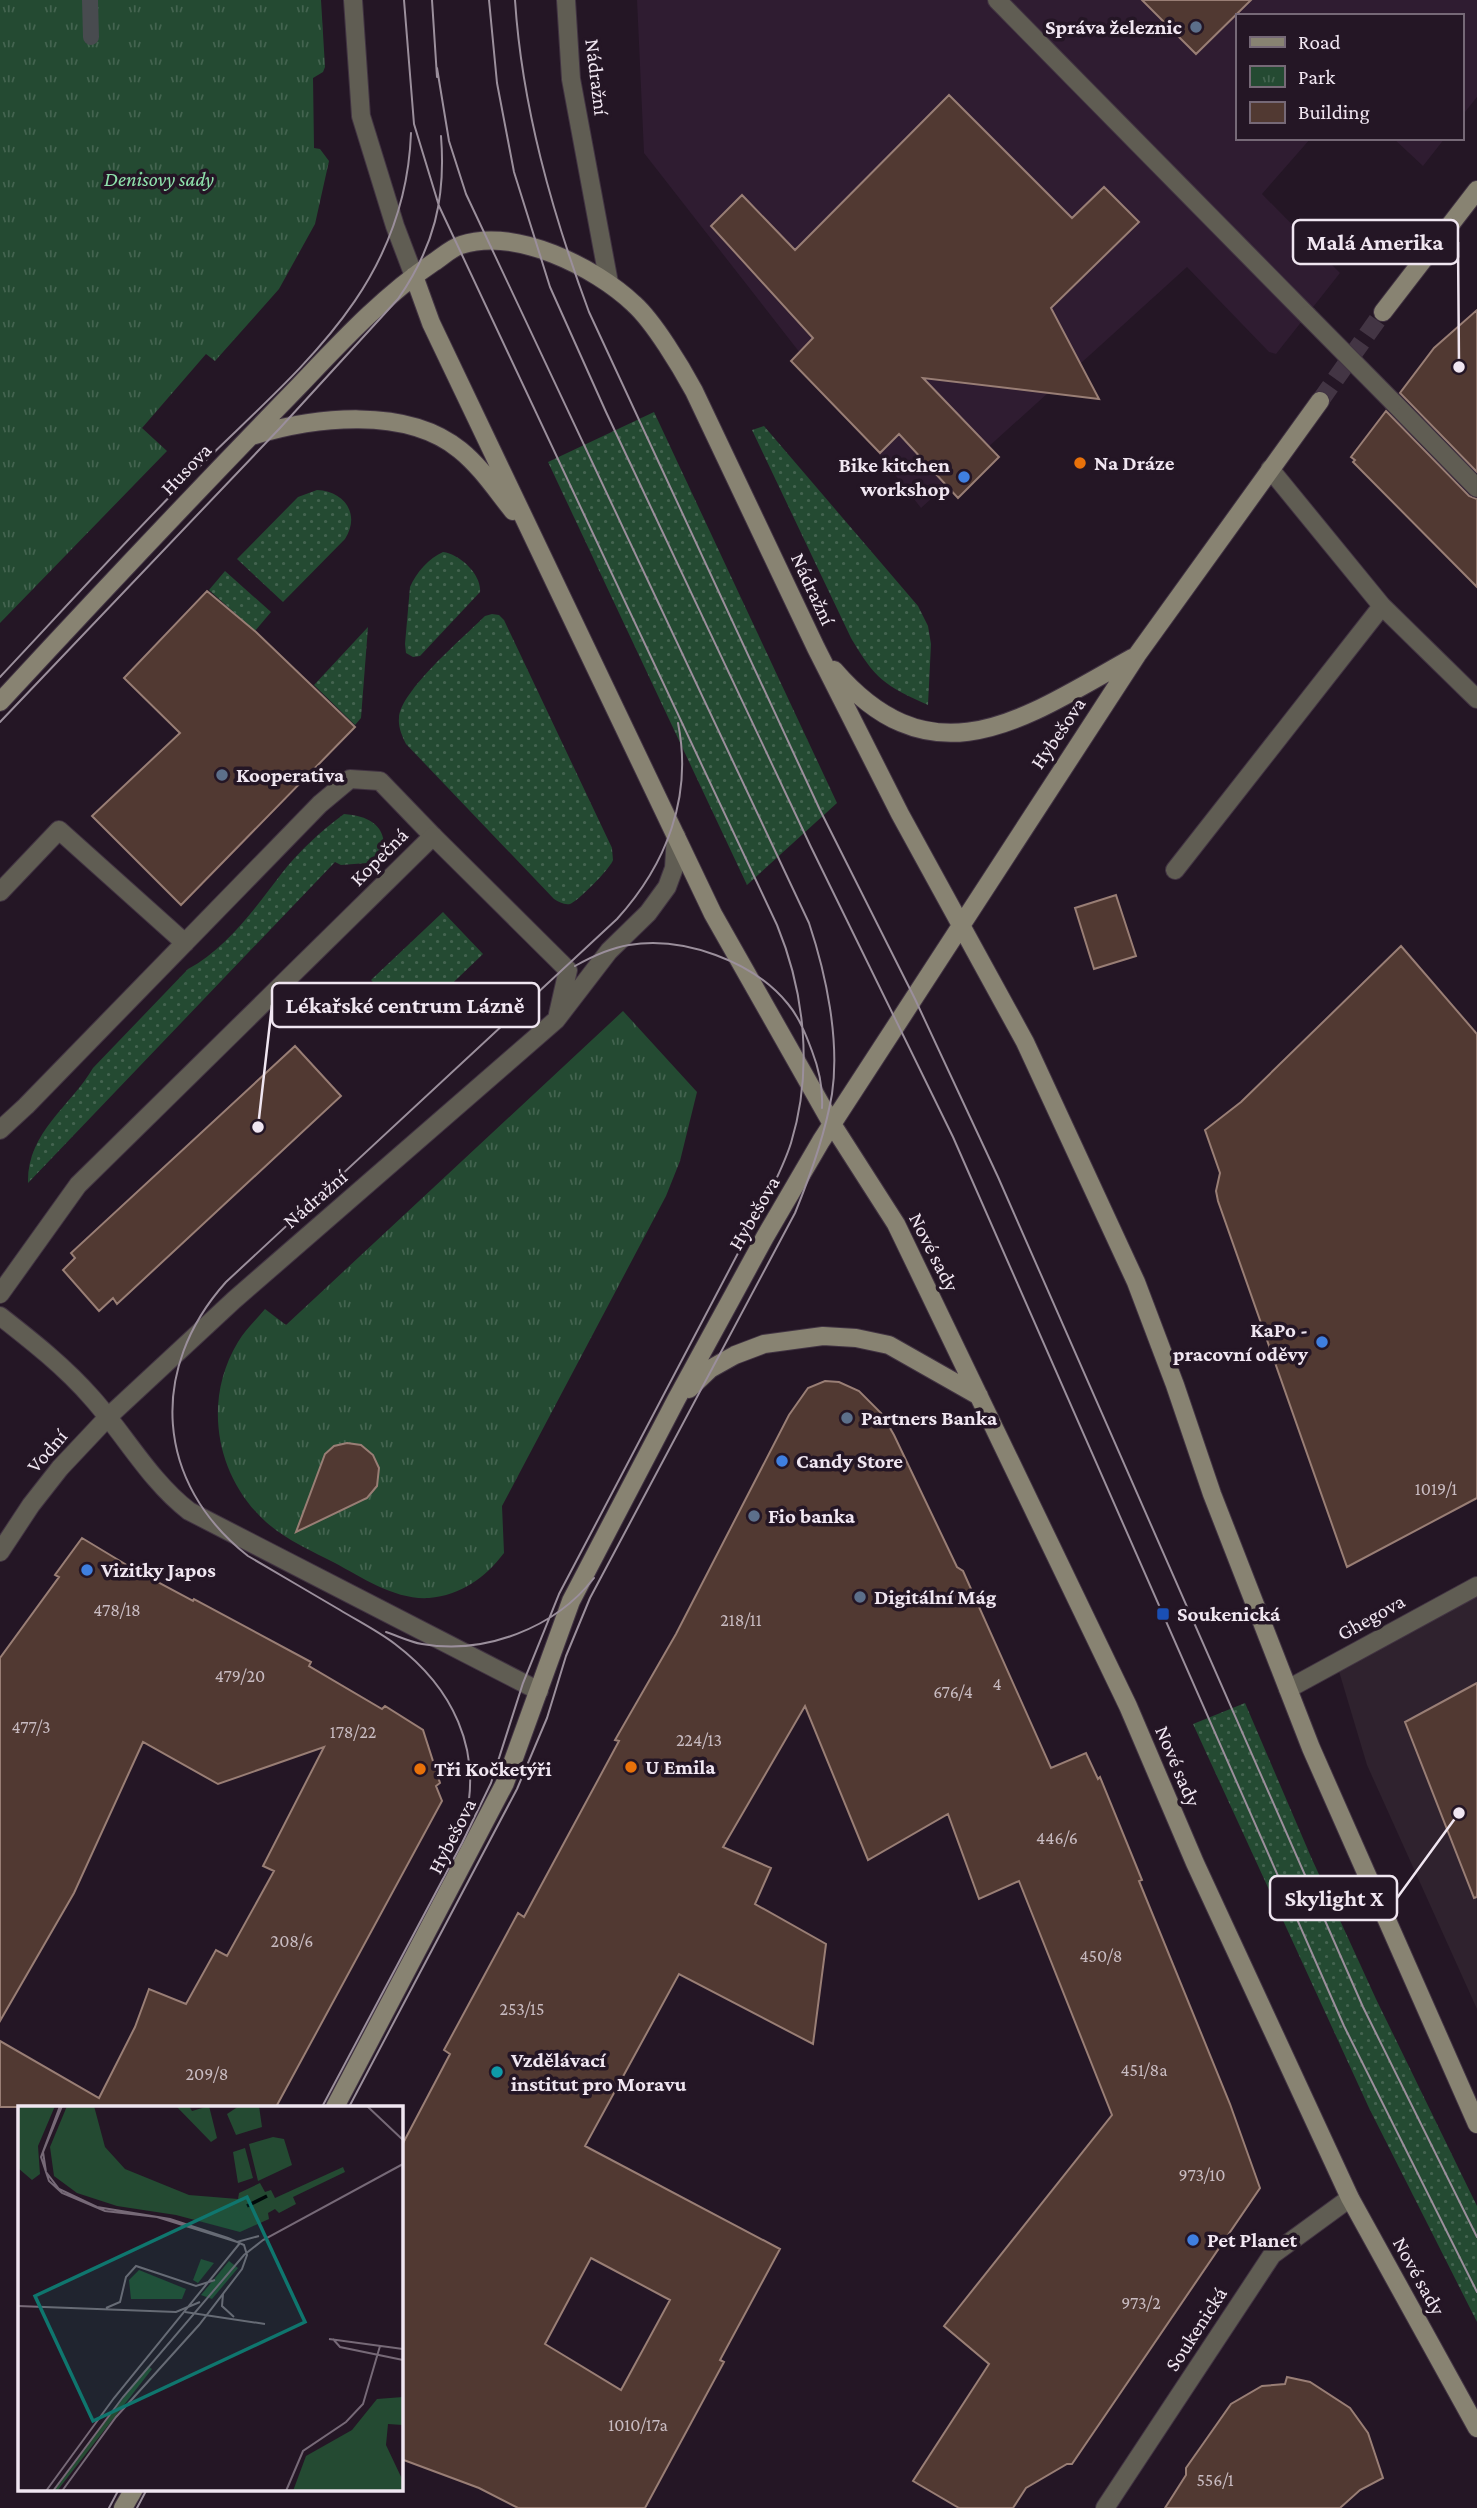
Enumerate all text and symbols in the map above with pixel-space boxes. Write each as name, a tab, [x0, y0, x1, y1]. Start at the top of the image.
legend	[1236, 14, 1463, 140]
place label: Správa železnic	[1045, 15, 1183, 39]
marker: Správa železnic	[1188, 19, 1204, 35]
text: Road	[1298, 30, 1341, 54]
street label: Nádražní	[580, 37, 614, 118]
text: Park	[1298, 65, 1335, 89]
text: Building	[1298, 100, 1370, 124]
park label: Denisovy sady	[104, 167, 214, 191]
callout: Malá Amerika	[1293, 220, 1458, 264]
text: Malá Amerika	[1307, 229, 1444, 255]
street label: Husova	[156, 438, 217, 500]
place label: Na Dráze	[1094, 451, 1175, 475]
place label: Bike kitchen workshop	[839, 453, 950, 501]
marker: Na Dráze	[1072, 455, 1088, 471]
marker: Bike kitchen workshop	[956, 469, 972, 485]
street label: Nádražní	[786, 549, 841, 630]
street label: Hybešova	[1025, 692, 1091, 773]
place label: Kooperativa	[236, 763, 345, 787]
marker: Kooperativa	[214, 767, 230, 783]
street label: Kopečná	[345, 823, 413, 891]
callout: Lékařské centrum Lázně	[272, 983, 539, 1027]
text: Lékařské centrum Lázně	[286, 992, 525, 1018]
street label: Nádražní	[278, 1164, 353, 1233]
street label: Hybešova	[723, 1172, 785, 1254]
street label: Nové sady	[904, 1208, 964, 1296]
place label: KaPo - pracovní oděvy	[1173, 1318, 1309, 1366]
marker: KaPo - pracovní oděvy	[1314, 1334, 1330, 1350]
place label: Partners Banka	[861, 1406, 998, 1430]
marker: Partners Banka	[839, 1410, 855, 1426]
street label: Vodní	[22, 1423, 73, 1477]
place label: Candy Store	[796, 1449, 903, 1473]
marker: Candy Store	[774, 1453, 790, 1469]
house number: 1019/1	[1415, 1479, 1457, 1499]
place label: Fio banka	[768, 1504, 856, 1528]
marker: Fio banka	[746, 1508, 762, 1524]
place label: Vizitky Japos	[100, 1558, 216, 1582]
marker: Vizitky Japos	[79, 1562, 95, 1578]
place label: Digitální Mág	[874, 1585, 997, 1609]
marker: Digitální Mág	[852, 1589, 868, 1605]
street label: Ghegova	[1333, 1589, 1409, 1645]
house number: 478/18	[93, 1600, 141, 1620]
place label: Soukenická	[1177, 1602, 1281, 1626]
marker: Soukenická	[1155, 1606, 1171, 1622]
house number: 218/11	[720, 1610, 762, 1630]
house number: 479/20	[215, 1666, 265, 1686]
house number: 4	[992, 1674, 1002, 1694]
house number: 676/4	[933, 1682, 973, 1702]
house number: 477/3	[11, 1717, 51, 1737]
house number: 178/22	[330, 1722, 376, 1742]
street label: Nové sady	[1150, 1722, 1206, 1810]
house number: 224/13	[676, 1730, 722, 1750]
place label: U Emila	[645, 1755, 716, 1779]
place label: Tři Kočketýři	[434, 1757, 552, 1781]
marker: U Emila	[623, 1759, 639, 1775]
marker: Tři Kočketýři	[412, 1761, 428, 1777]
street label: Hybešova	[423, 1794, 481, 1878]
house number: 446/6	[1036, 1828, 1078, 1848]
callout: Skylight X	[1270, 1876, 1397, 1920]
text: Skylight X	[1284, 1885, 1384, 1911]
house number: 208/6	[271, 1931, 313, 1951]
house number: 450/8	[1079, 1946, 1123, 1966]
house number: 253/15	[499, 1999, 545, 2019]
place label: Vzdělávací institut pro Moravu	[510, 2048, 687, 2096]
house number: 451/8a	[1120, 2060, 1168, 2080]
house number: 209/8	[185, 2064, 229, 2084]
marker: Vzdělávací institut pro Moravu	[489, 2064, 505, 2080]
inset map	[18, 2106, 402, 2490]
house number: 973/10	[1179, 2165, 1225, 2185]
place label: Pet Planet	[1207, 2228, 1297, 2252]
marker: Pet Planet	[1185, 2232, 1201, 2248]
street label: Nové sady	[1388, 2233, 1450, 2319]
street label: Soukenická	[1160, 2282, 1232, 2376]
house number: 973/2	[1121, 2293, 1161, 2313]
house number: 1010/17a	[608, 2415, 668, 2435]
house number: 556/1	[1196, 2470, 1234, 2490]

